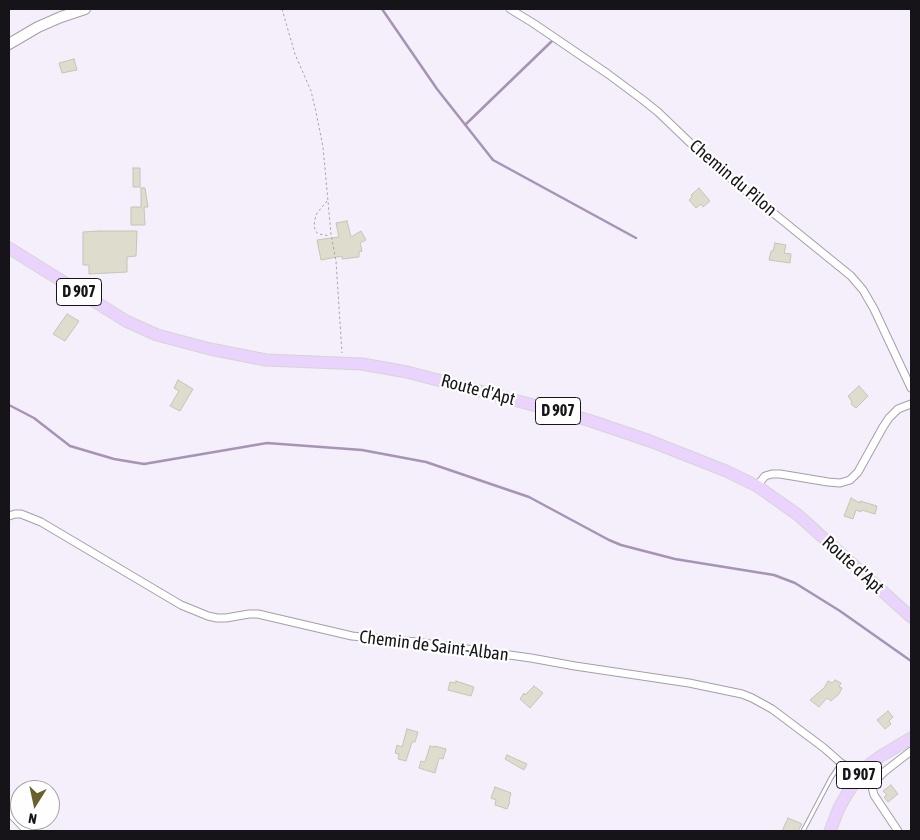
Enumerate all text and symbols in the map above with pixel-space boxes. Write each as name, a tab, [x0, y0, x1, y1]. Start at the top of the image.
street label: Chemin du Pilon	[685, 135, 781, 221]
road number: D 907	[56, 278, 102, 306]
street label: Route d'Apt	[439, 370, 517, 410]
road number: D 907	[536, 398, 580, 424]
street label: Route d'Apt	[818, 532, 888, 598]
street label: Chemin de Saint-Alban	[358, 626, 510, 666]
road number: D 907	[836, 762, 882, 788]
north arrow	[10, 780, 60, 830]
text: N	[27, 810, 38, 827]

